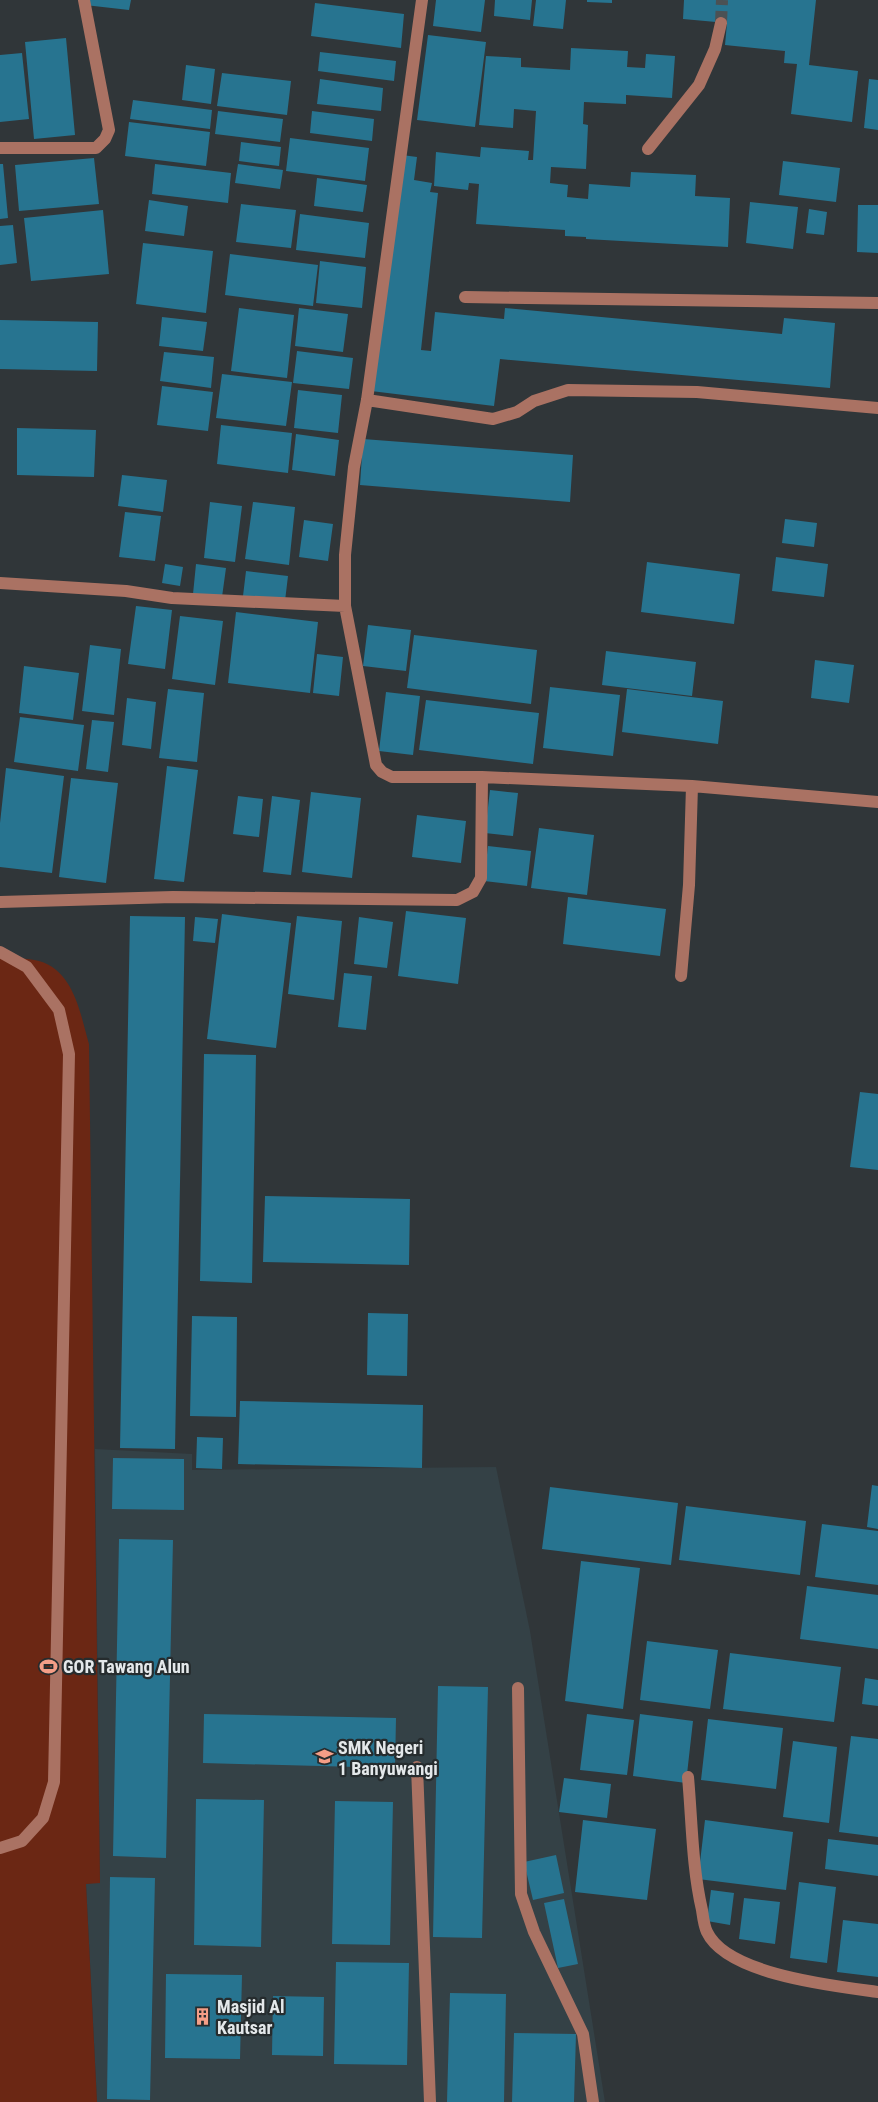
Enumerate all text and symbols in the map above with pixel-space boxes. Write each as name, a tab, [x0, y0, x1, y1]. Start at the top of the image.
sports icon: GOR Tawang Alun	[39, 1656, 59, 1676]
place label: GOR Tawang Alun	[63, 1656, 190, 1677]
place label: SMK Negeri 1 Banyuwangi	[338, 1737, 438, 1779]
school or university icon: SMK Negeri 1 Banyuwangi	[314, 1747, 334, 1767]
place label: Masjid Al Kautsar	[217, 1996, 285, 2038]
building icon: Masjid Al Kautsar	[193, 2006, 213, 2026]

